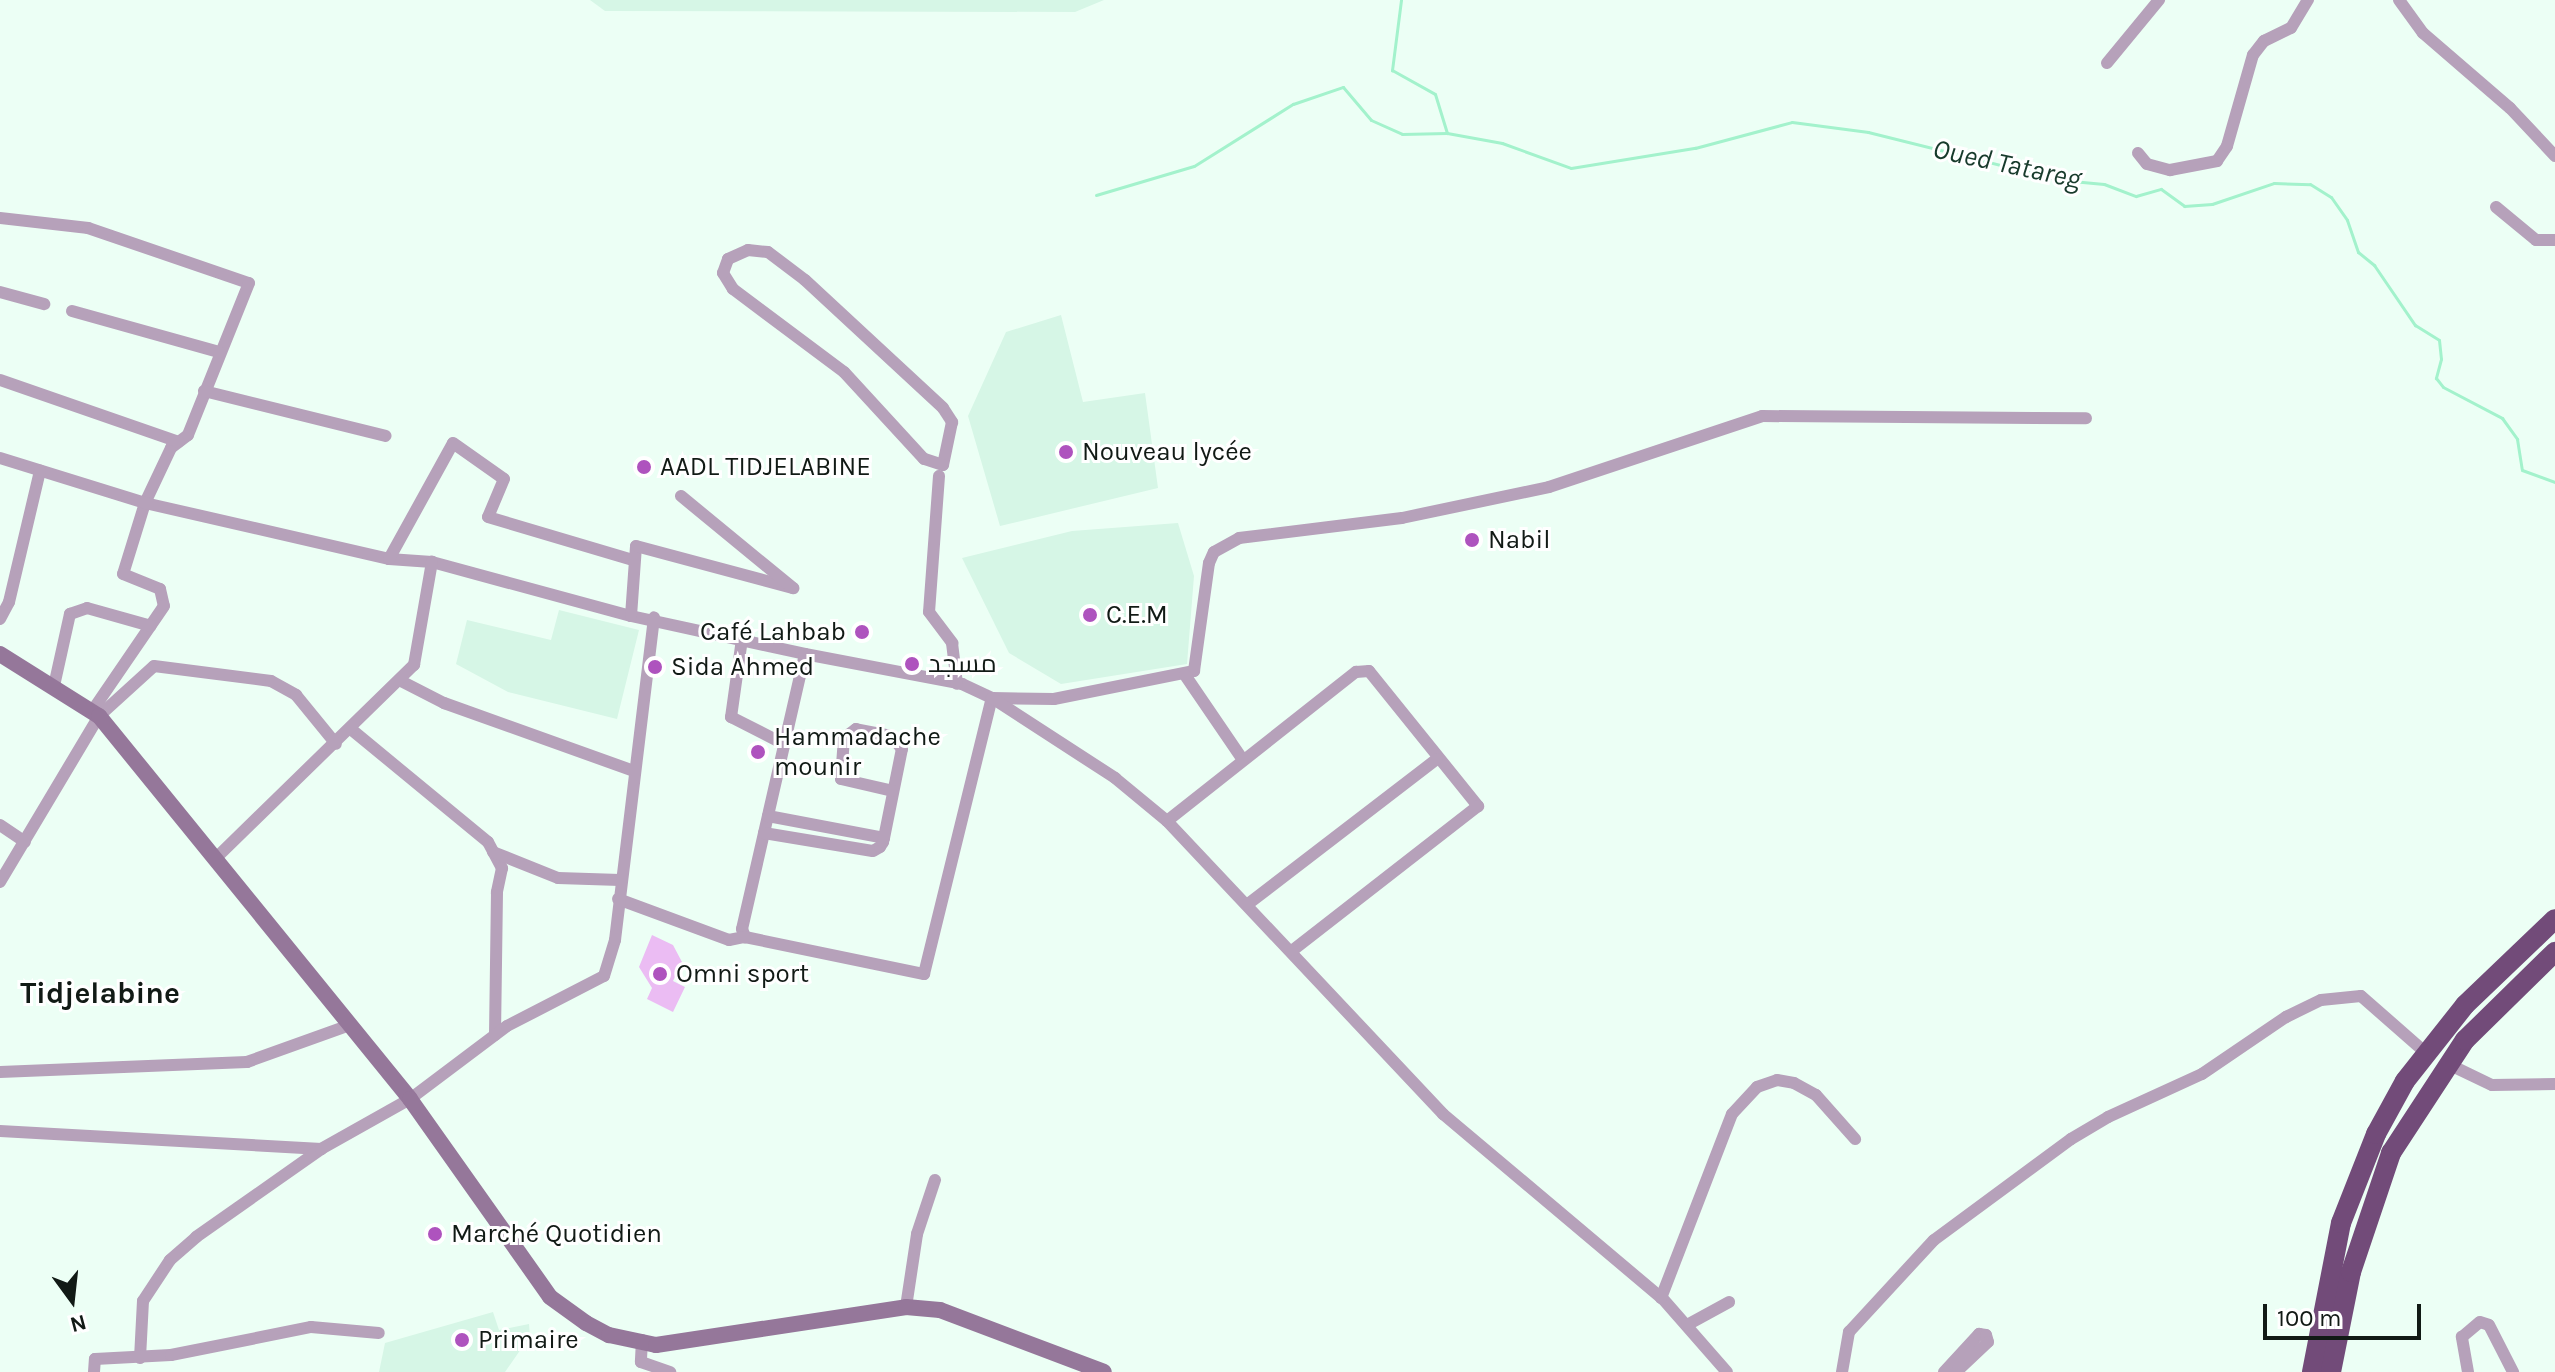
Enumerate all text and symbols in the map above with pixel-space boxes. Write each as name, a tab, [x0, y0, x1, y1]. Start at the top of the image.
water label: Oued Tatareg	[1930, 132, 2084, 196]
place label: Nouveau lycée	[1082, 436, 1252, 468]
marker: Nouveau lycée	[1057, 443, 1075, 461]
place label: AADL TIDJELABINE	[660, 451, 871, 483]
marker: AADL TIDJELABINE	[635, 458, 653, 476]
place label: Nabil	[1488, 524, 1551, 556]
marker: Nabil	[1463, 531, 1481, 549]
place label: C.E.M	[1106, 599, 1168, 631]
marker: C.E.M	[1081, 606, 1099, 624]
place label: Café Lahbab	[700, 616, 846, 648]
marker: Café Lahbab	[853, 623, 871, 641]
place label: مسجد	[928, 648, 997, 680]
place label: Sida Ahmed	[671, 651, 814, 683]
marker: مسجد	[903, 655, 921, 673]
marker: Sida Ahmed	[646, 658, 664, 676]
place label: Hammadache mounir	[774, 721, 941, 782]
marker: Hammadache mounir	[749, 743, 767, 761]
place label: Omni sport	[676, 958, 809, 990]
marker: Omni sport	[651, 965, 669, 983]
district label: Tidjelabine	[20, 975, 180, 1011]
place label: Marché Quotidien	[451, 1218, 662, 1250]
marker: Marché Quotidien	[426, 1225, 444, 1243]
north arrow	[32, 1260, 112, 1340]
scale bar	[2267, 1288, 2425, 1338]
text: 100 m	[2277, 1304, 2342, 1332]
text: N	[67, 1309, 89, 1338]
place label: Primaire	[478, 1324, 579, 1356]
marker: Primaire	[453, 1331, 471, 1349]

